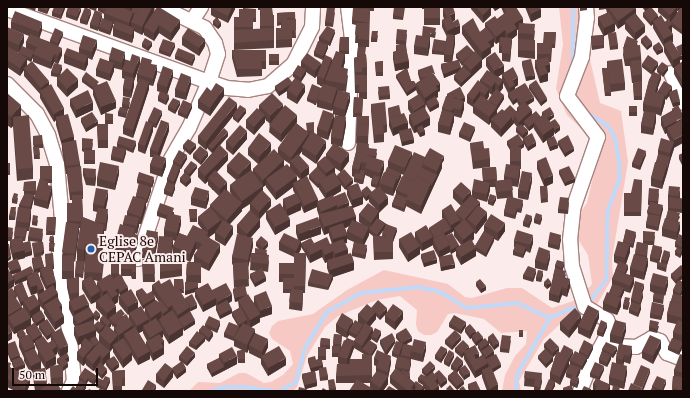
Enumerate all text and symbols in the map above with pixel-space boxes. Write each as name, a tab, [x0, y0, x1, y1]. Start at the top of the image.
place label: Eglise 8e CEPAC Amani	[99, 233, 186, 266]
marker: Eglise 8e CEPAC Amani	[86, 244, 96, 254]
scale bar	[14, 360, 100, 386]
text: 50 m	[19, 367, 45, 382]

